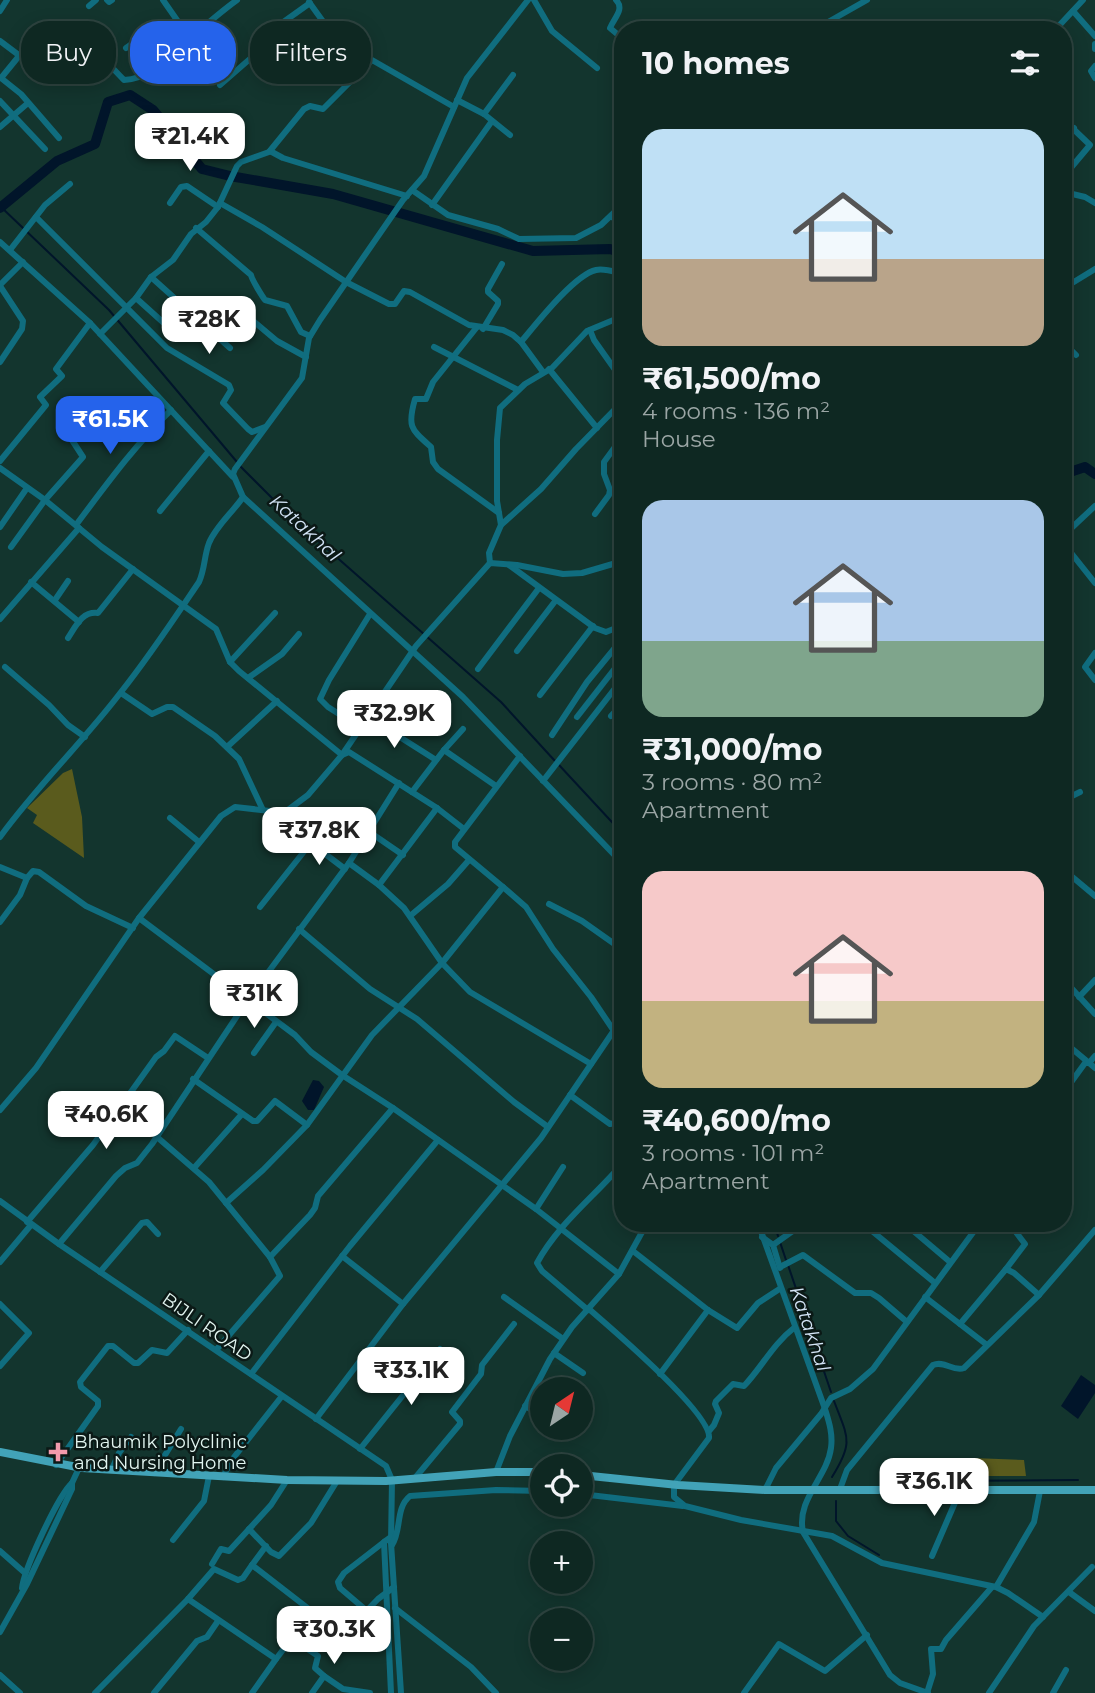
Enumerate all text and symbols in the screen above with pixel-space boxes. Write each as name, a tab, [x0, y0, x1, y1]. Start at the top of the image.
chip: Buy	[21, 21, 116, 84]
chip: Rent	[130, 21, 236, 84]
chip: Filters	[250, 21, 371, 84]
icon: filters	[1006, 44, 1044, 82]
text: 10 homes	[642, 45, 790, 82]
pin: ₹21.4K	[133, 114, 247, 173]
text: ₹21.4K	[151, 122, 229, 150]
icon: home	[780, 174, 906, 300]
pin: ₹28K	[168, 296, 250, 356]
text: ₹28K	[178, 305, 240, 333]
text: ₹61,500/mo	[642, 360, 821, 397]
pin: ₹61.5K	[53, 396, 167, 456]
text: 4 rooms · 136 m²	[642, 397, 830, 425]
text: ₹61.5K	[72, 405, 148, 433]
text: House	[642, 425, 716, 453]
water label: Katakhal	[265, 489, 346, 567]
icon: home	[780, 545, 906, 671]
pin: ₹32.9K	[337, 690, 451, 750]
text: ₹32.9K	[353, 699, 435, 727]
text: ₹31,000/mo	[642, 731, 822, 768]
text: 3 rooms · 80 m²	[642, 768, 822, 796]
text: Apartment	[642, 796, 770, 824]
pin: ₹37.8K	[262, 808, 376, 867]
text: ₹37.8K	[278, 816, 360, 844]
icon: home	[780, 916, 906, 1042]
pin: ₹31K	[213, 970, 295, 1030]
text: ₹31K	[226, 979, 282, 1007]
pin: ₹40.6K	[49, 1092, 163, 1151]
text: ₹40.6K	[64, 1100, 148, 1128]
text: ₹40,600/mo	[642, 1102, 831, 1139]
text: 3 rooms · 101 m²	[642, 1139, 824, 1167]
text: Apartment	[642, 1167, 770, 1195]
water label: Katakhal	[785, 1283, 836, 1375]
street label: BIJLI ROAD	[158, 1288, 256, 1366]
pin: ₹33.1K	[354, 1348, 468, 1407]
text: ₹33.1K	[373, 1356, 449, 1384]
north arrow	[530, 1377, 593, 1440]
map controls	[530, 1377, 593, 1671]
place label: Bhaumik Polyclinic and Nursing Home	[74, 1431, 247, 1474]
marker: Bhaumik Polyclinic and Nursing Home	[48, 1442, 68, 1462]
button: locate	[530, 1454, 593, 1517]
pin: ₹36.1K	[877, 1458, 991, 1518]
text: ₹36.1K	[896, 1467, 972, 1495]
button: +	[530, 1531, 593, 1594]
pin: ₹30.3K	[277, 1606, 391, 1666]
button: −	[530, 1608, 593, 1671]
text: ₹30.3K	[293, 1615, 375, 1643]

